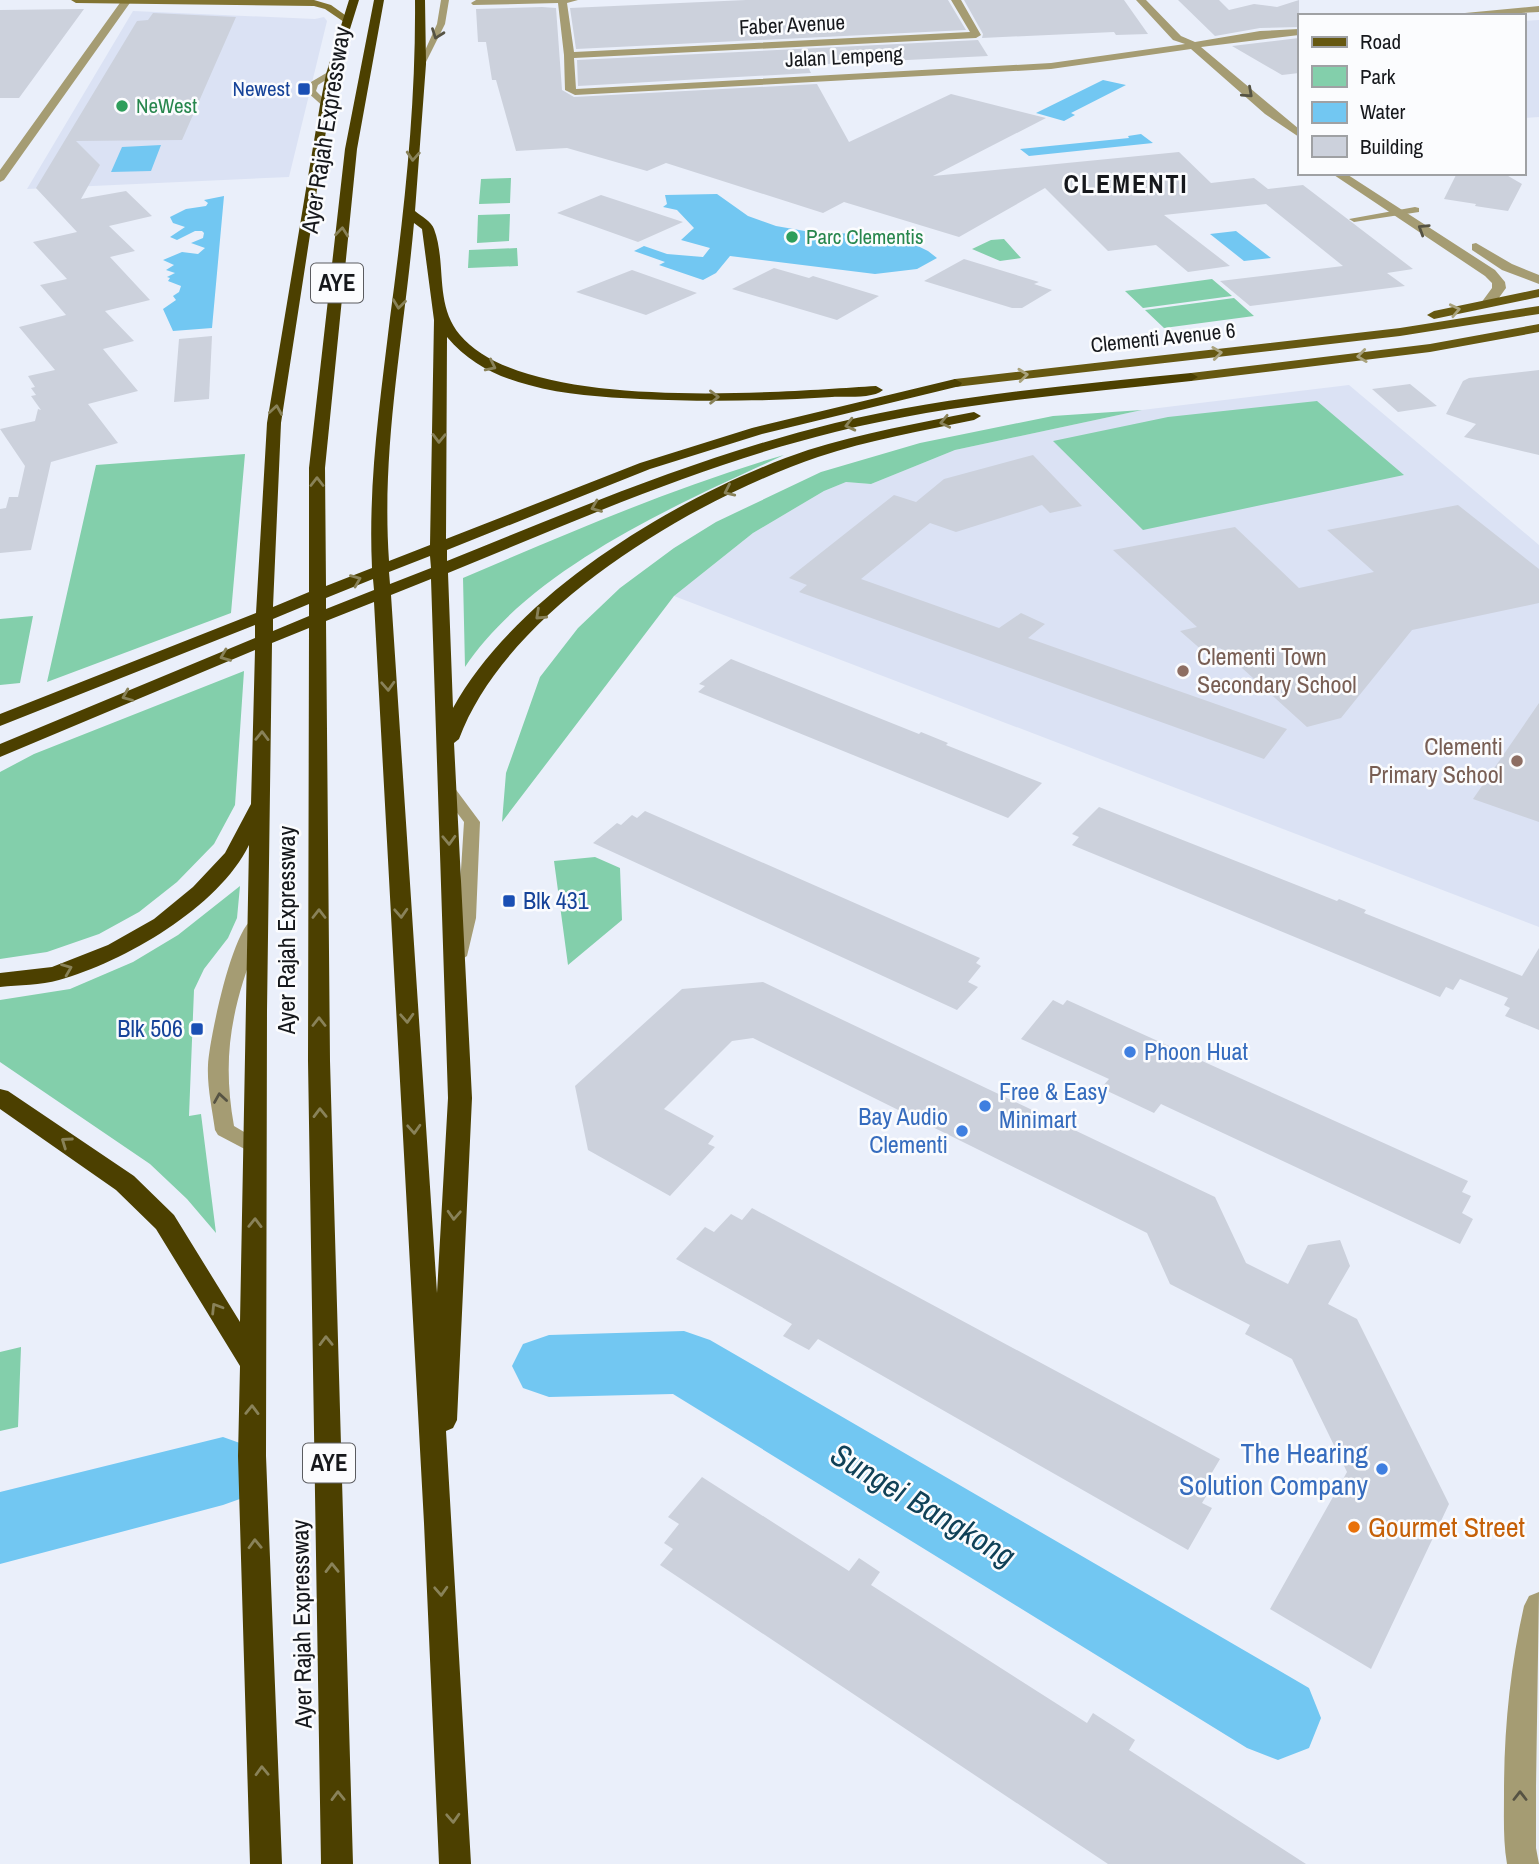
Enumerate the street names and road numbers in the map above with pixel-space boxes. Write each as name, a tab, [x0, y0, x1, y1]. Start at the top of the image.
street label: Faber Avenue	[738, 7, 846, 42]
street label: Ayer Rajah Expressway	[293, 24, 357, 236]
street label: Jalan Lempeng	[784, 39, 904, 74]
road number: AYE	[311, 264, 363, 302]
street label: Clementi Avenue 6	[1089, 315, 1237, 360]
street label: Ayer Rajah Expressway	[270, 826, 302, 1035]
road number: AYE	[303, 1444, 355, 1482]
street label: Ayer Rajah Expressway	[283, 1519, 319, 1730]

